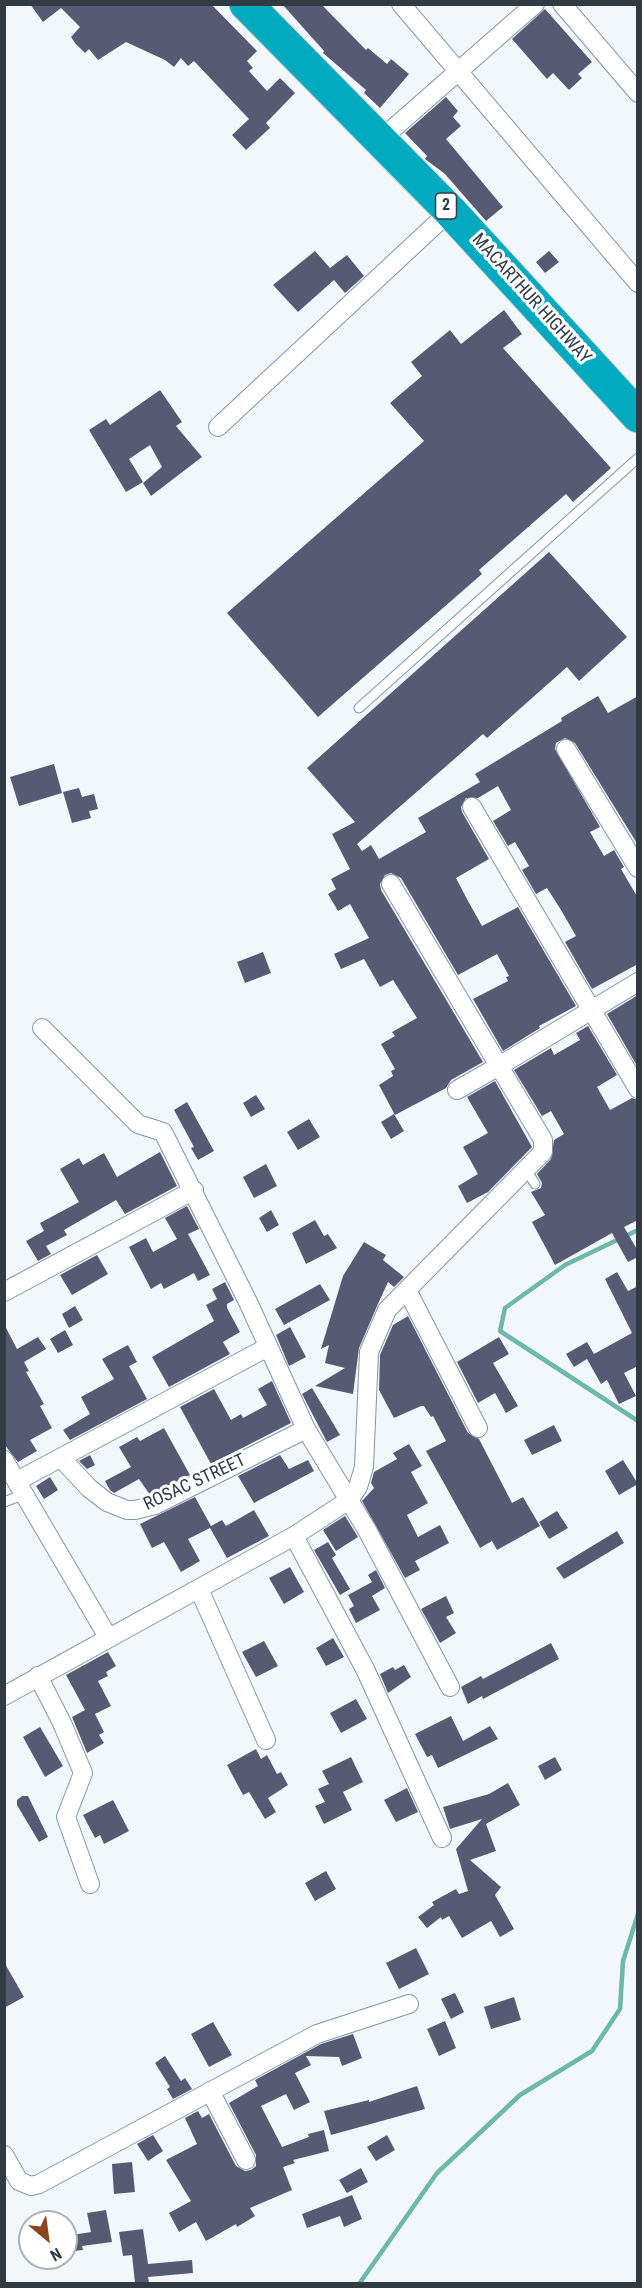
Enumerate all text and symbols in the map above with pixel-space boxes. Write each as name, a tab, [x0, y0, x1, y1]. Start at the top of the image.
road number: 2	[436, 193, 456, 219]
street label: MACARTHUR HIGHWAY	[467, 230, 595, 368]
street label: ROSAC STREET	[141, 1450, 249, 1516]
north arrow	[18, 2210, 78, 2270]
text: N	[47, 2244, 65, 2265]

